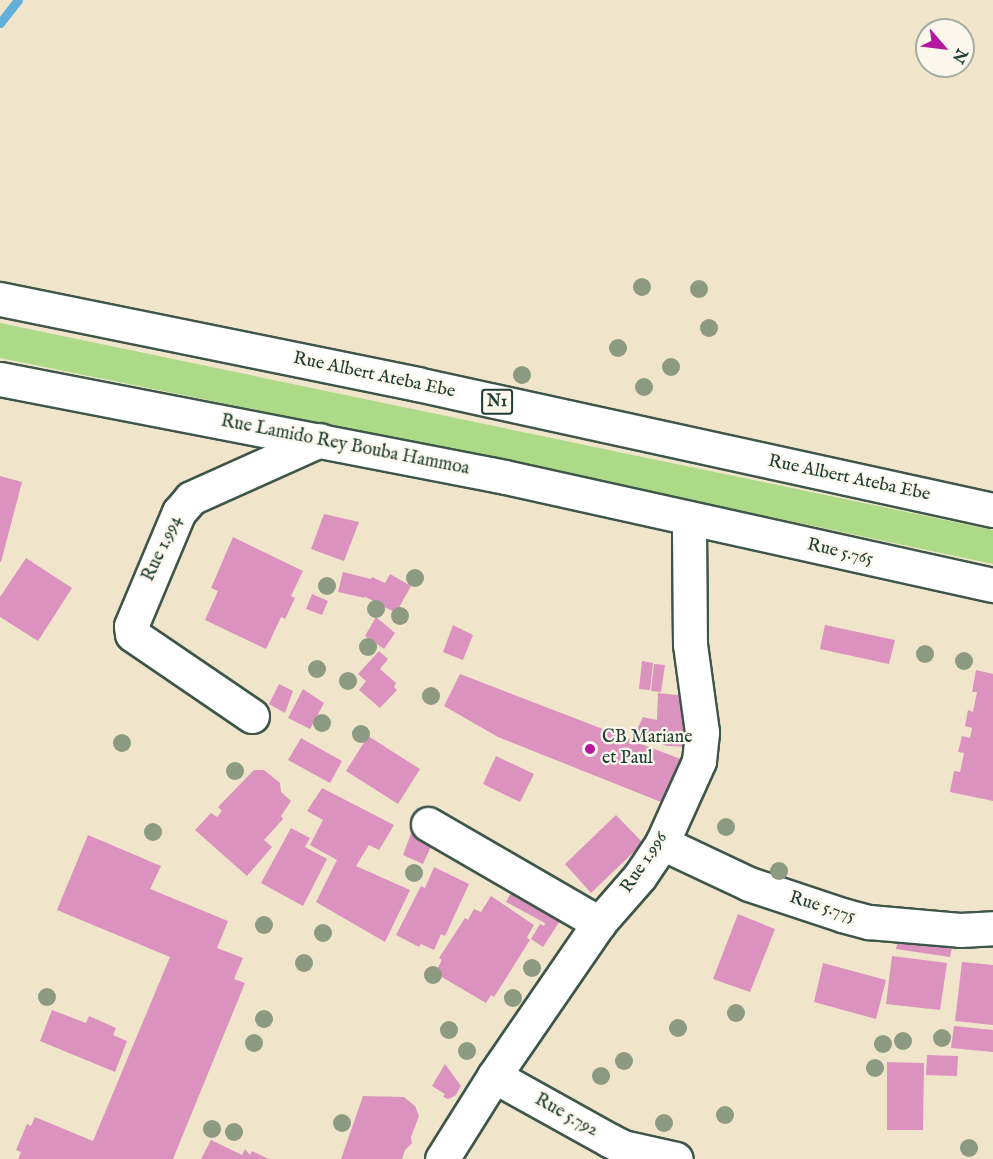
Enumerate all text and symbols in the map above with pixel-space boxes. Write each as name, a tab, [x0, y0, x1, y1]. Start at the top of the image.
north arrow	[915, 18, 975, 78]
text: N	[947, 45, 971, 66]
street label: Rue Albert Ateba Ebe	[291, 348, 457, 404]
road number: N1	[480, 389, 514, 415]
street label: Rue Lamido Rey Bouba Hammoa	[219, 411, 471, 481]
street label: Rue Albert Ateba Ebe	[766, 451, 932, 507]
street label: Rue 1.994	[138, 513, 188, 585]
street label: Rue 5.765	[805, 535, 875, 571]
place label: CB Mariane et Paul	[602, 728, 692, 771]
marker: CB Mariane et Paul	[583, 742, 597, 756]
street label: Rue 1.996	[617, 828, 673, 898]
street label: Rue 5.775	[786, 888, 858, 928]
street label: Rue 5.792	[530, 1090, 602, 1142]

